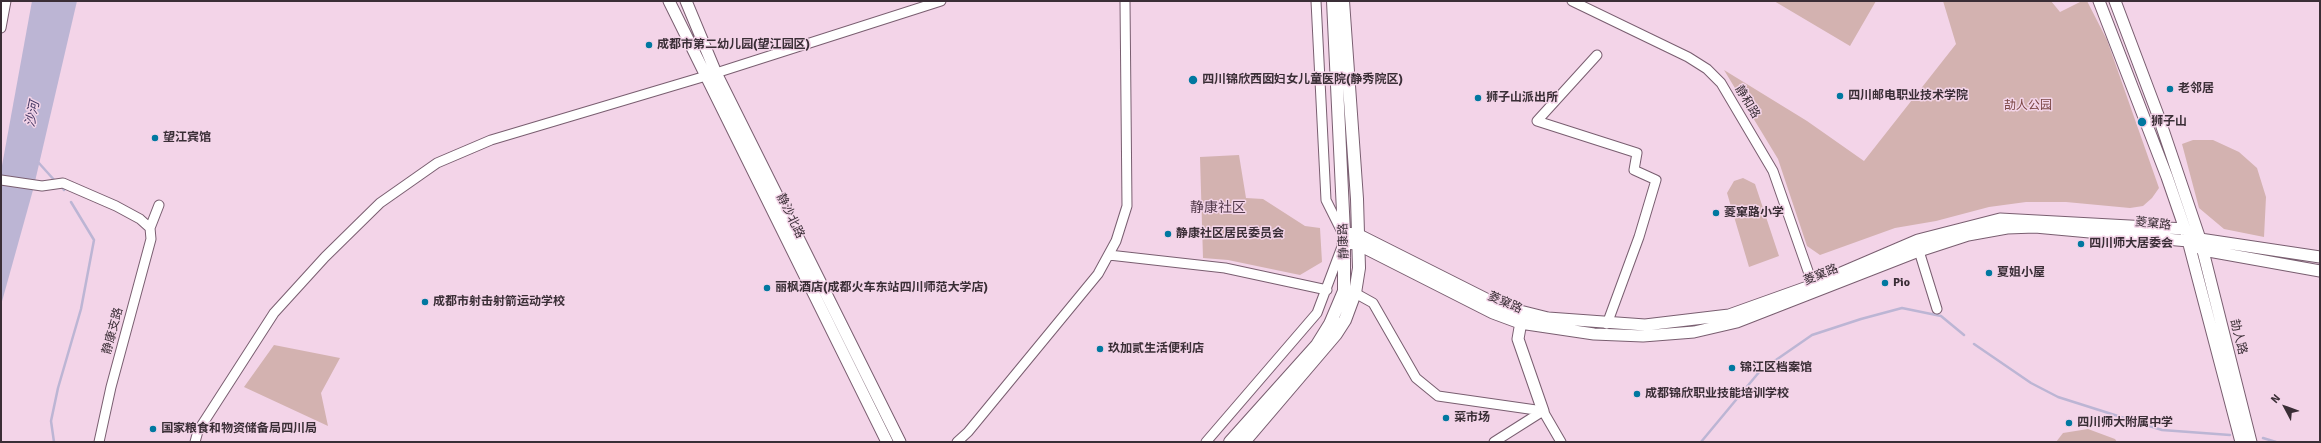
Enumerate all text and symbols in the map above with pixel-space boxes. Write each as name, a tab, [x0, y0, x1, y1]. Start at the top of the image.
place label: 成都市第二幼儿园(望江园区)	[657, 38, 810, 52]
marker: 成都市第二幼儿园(望江园区)	[644, 40, 654, 50]
place label: 四川锦欣西囡妇女儿童医院(静秀院区)	[1202, 73, 1403, 87]
marker: 四川锦欣西囡妇女儿童医院(静秀院区)	[1187, 74, 1199, 86]
place label: 老邻居	[2178, 82, 2214, 96]
street label: 静和路	[1732, 83, 1762, 121]
marker: 老邻居	[2165, 84, 2175, 94]
place label: 四川邮电职业技术学院	[1848, 89, 1968, 103]
place label: 狮子山派出所	[1486, 91, 1558, 105]
marker: 四川邮电职业技术学院	[1835, 91, 1845, 101]
marker: 狮子山派出所	[1473, 93, 1483, 103]
park label: 劼人公园	[2004, 99, 2052, 113]
water label: 沙河	[23, 100, 43, 128]
place label: 狮子山	[2151, 115, 2187, 129]
marker: 狮子山	[2136, 116, 2148, 128]
place label: 望江宾馆	[163, 131, 211, 145]
marker: 望江宾馆	[150, 133, 160, 143]
street label: 静沙北路	[773, 191, 807, 241]
district label: 静康社区	[1190, 200, 1246, 216]
place label: 菱窠路小学	[1724, 206, 1784, 220]
marker: 菱窠路小学	[1711, 208, 1721, 218]
street label: 菱窠路	[2134, 215, 2172, 233]
street label: 静康路	[1336, 223, 1352, 259]
place label: 静康社区居民委员会	[1176, 227, 1284, 241]
marker: 静康社区居民委员会	[1163, 229, 1173, 239]
place label: 四川师大居委会	[2089, 237, 2173, 251]
marker: 四川师大居委会	[2076, 239, 2086, 249]
street label: 菱窠路	[1802, 262, 1840, 288]
place label: 夏姐小屋	[1997, 266, 2045, 280]
marker: 夏姐小屋	[1984, 268, 1994, 278]
place label: Pio	[1893, 276, 1910, 290]
marker: Pio	[1880, 278, 1890, 288]
place label: 丽枫酒店(成都火车东站四川师范大学店)	[775, 281, 988, 295]
marker: 丽枫酒店(成都火车东站四川师范大学店)	[762, 283, 772, 293]
street label: 菱窠路	[1486, 289, 1524, 317]
place label: 成都市射击射箭运动学校	[433, 295, 565, 309]
marker: 成都市射击射箭运动学校	[420, 297, 430, 307]
street label: 静康支路	[100, 306, 126, 356]
street label: 劼人路	[2227, 318, 2249, 356]
place label: 玖加贰生活便利店	[1108, 342, 1204, 356]
marker: 玖加贰生活便利店	[1095, 344, 1105, 354]
place label: 锦江区档案馆	[1740, 361, 1812, 375]
marker: 锦江区档案馆	[1727, 363, 1737, 373]
place label: 成都锦欣职业技能培训学校	[1645, 387, 1789, 401]
north arrow	[2265, 387, 2305, 427]
marker: 成都锦欣职业技能培训学校	[1632, 389, 1642, 399]
text: N	[2268, 392, 2283, 406]
place label: 菜市场	[1454, 411, 1490, 425]
marker: 菜市场	[1441, 413, 1451, 423]
place label: 四川师大附属中学	[2077, 416, 2173, 430]
marker: 四川师大附属中学	[2064, 418, 2074, 428]
place label: 国家粮食和物资储备局四川局	[161, 422, 317, 436]
marker: 国家粮食和物资储备局四川局	[148, 424, 158, 434]

